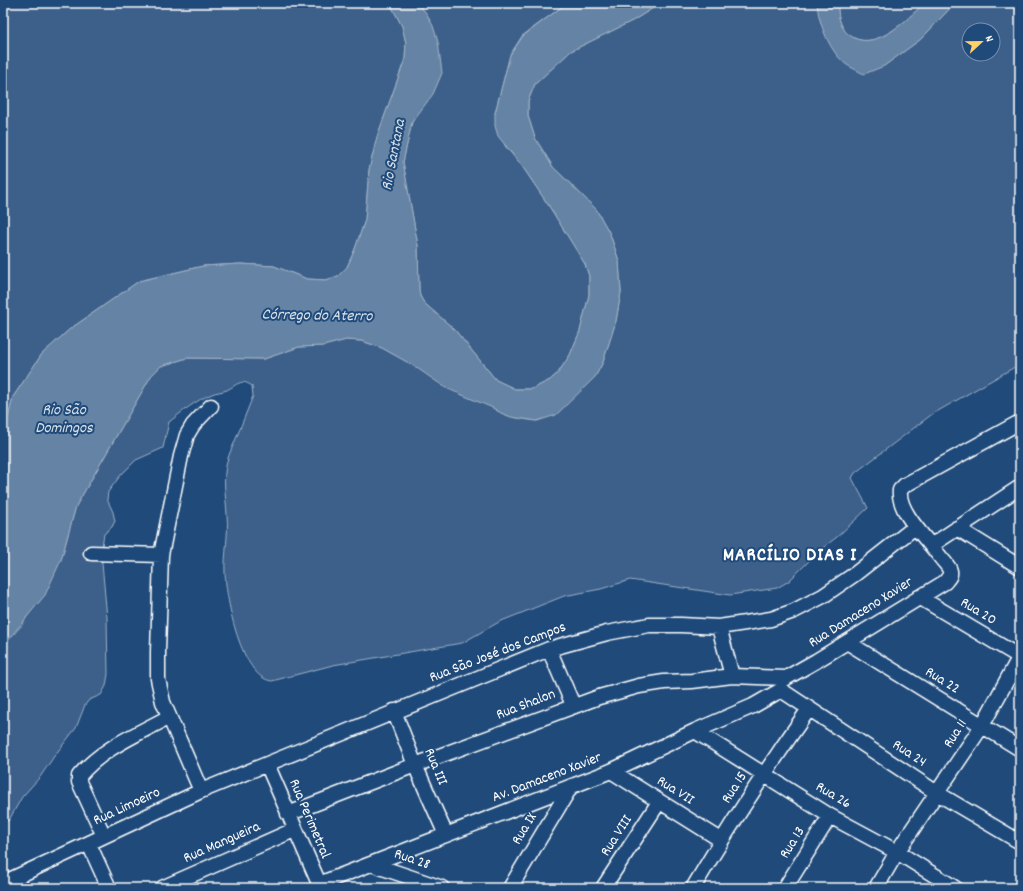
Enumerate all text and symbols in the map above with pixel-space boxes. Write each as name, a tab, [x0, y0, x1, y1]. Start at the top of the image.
north arrow	[961, 22, 1001, 62]
text: N	[980, 33, 997, 45]
water label: Rio Santana	[376, 116, 412, 192]
water label: Córrego do Aterro	[261, 304, 373, 328]
water label: Rio São Domingos	[35, 399, 94, 440]
district label: MARCÍLIO DIAS I	[723, 543, 857, 570]
street label: Rua Damaceno Xavier	[804, 572, 918, 654]
street label: Rua 20	[956, 593, 1000, 631]
street label: Rua São José dos Campos	[426, 617, 570, 689]
street label: Rua 22	[920, 662, 964, 700]
street label: Rua Shalon	[493, 684, 559, 726]
street label: Rua 11	[938, 715, 974, 753]
street label: Rua 24	[887, 735, 931, 773]
street label: Rua III	[417, 745, 453, 789]
street label: Av. Damaceno Xavier	[489, 747, 605, 809]
street label: Rua 15	[716, 768, 754, 808]
street label: Rua VII	[652, 771, 698, 811]
street label: Rua Perimetral	[282, 776, 336, 863]
street label: Rua 26	[811, 777, 855, 815]
street label: Rua Limoeiro	[90, 782, 164, 832]
street label: Rua IX	[507, 809, 543, 849]
street label: Rua VIII	[595, 811, 639, 861]
street label: Rua Mangueira	[180, 816, 265, 870]
street label: Rua 13	[775, 823, 811, 863]
street label: Rua 28	[391, 844, 433, 876]

